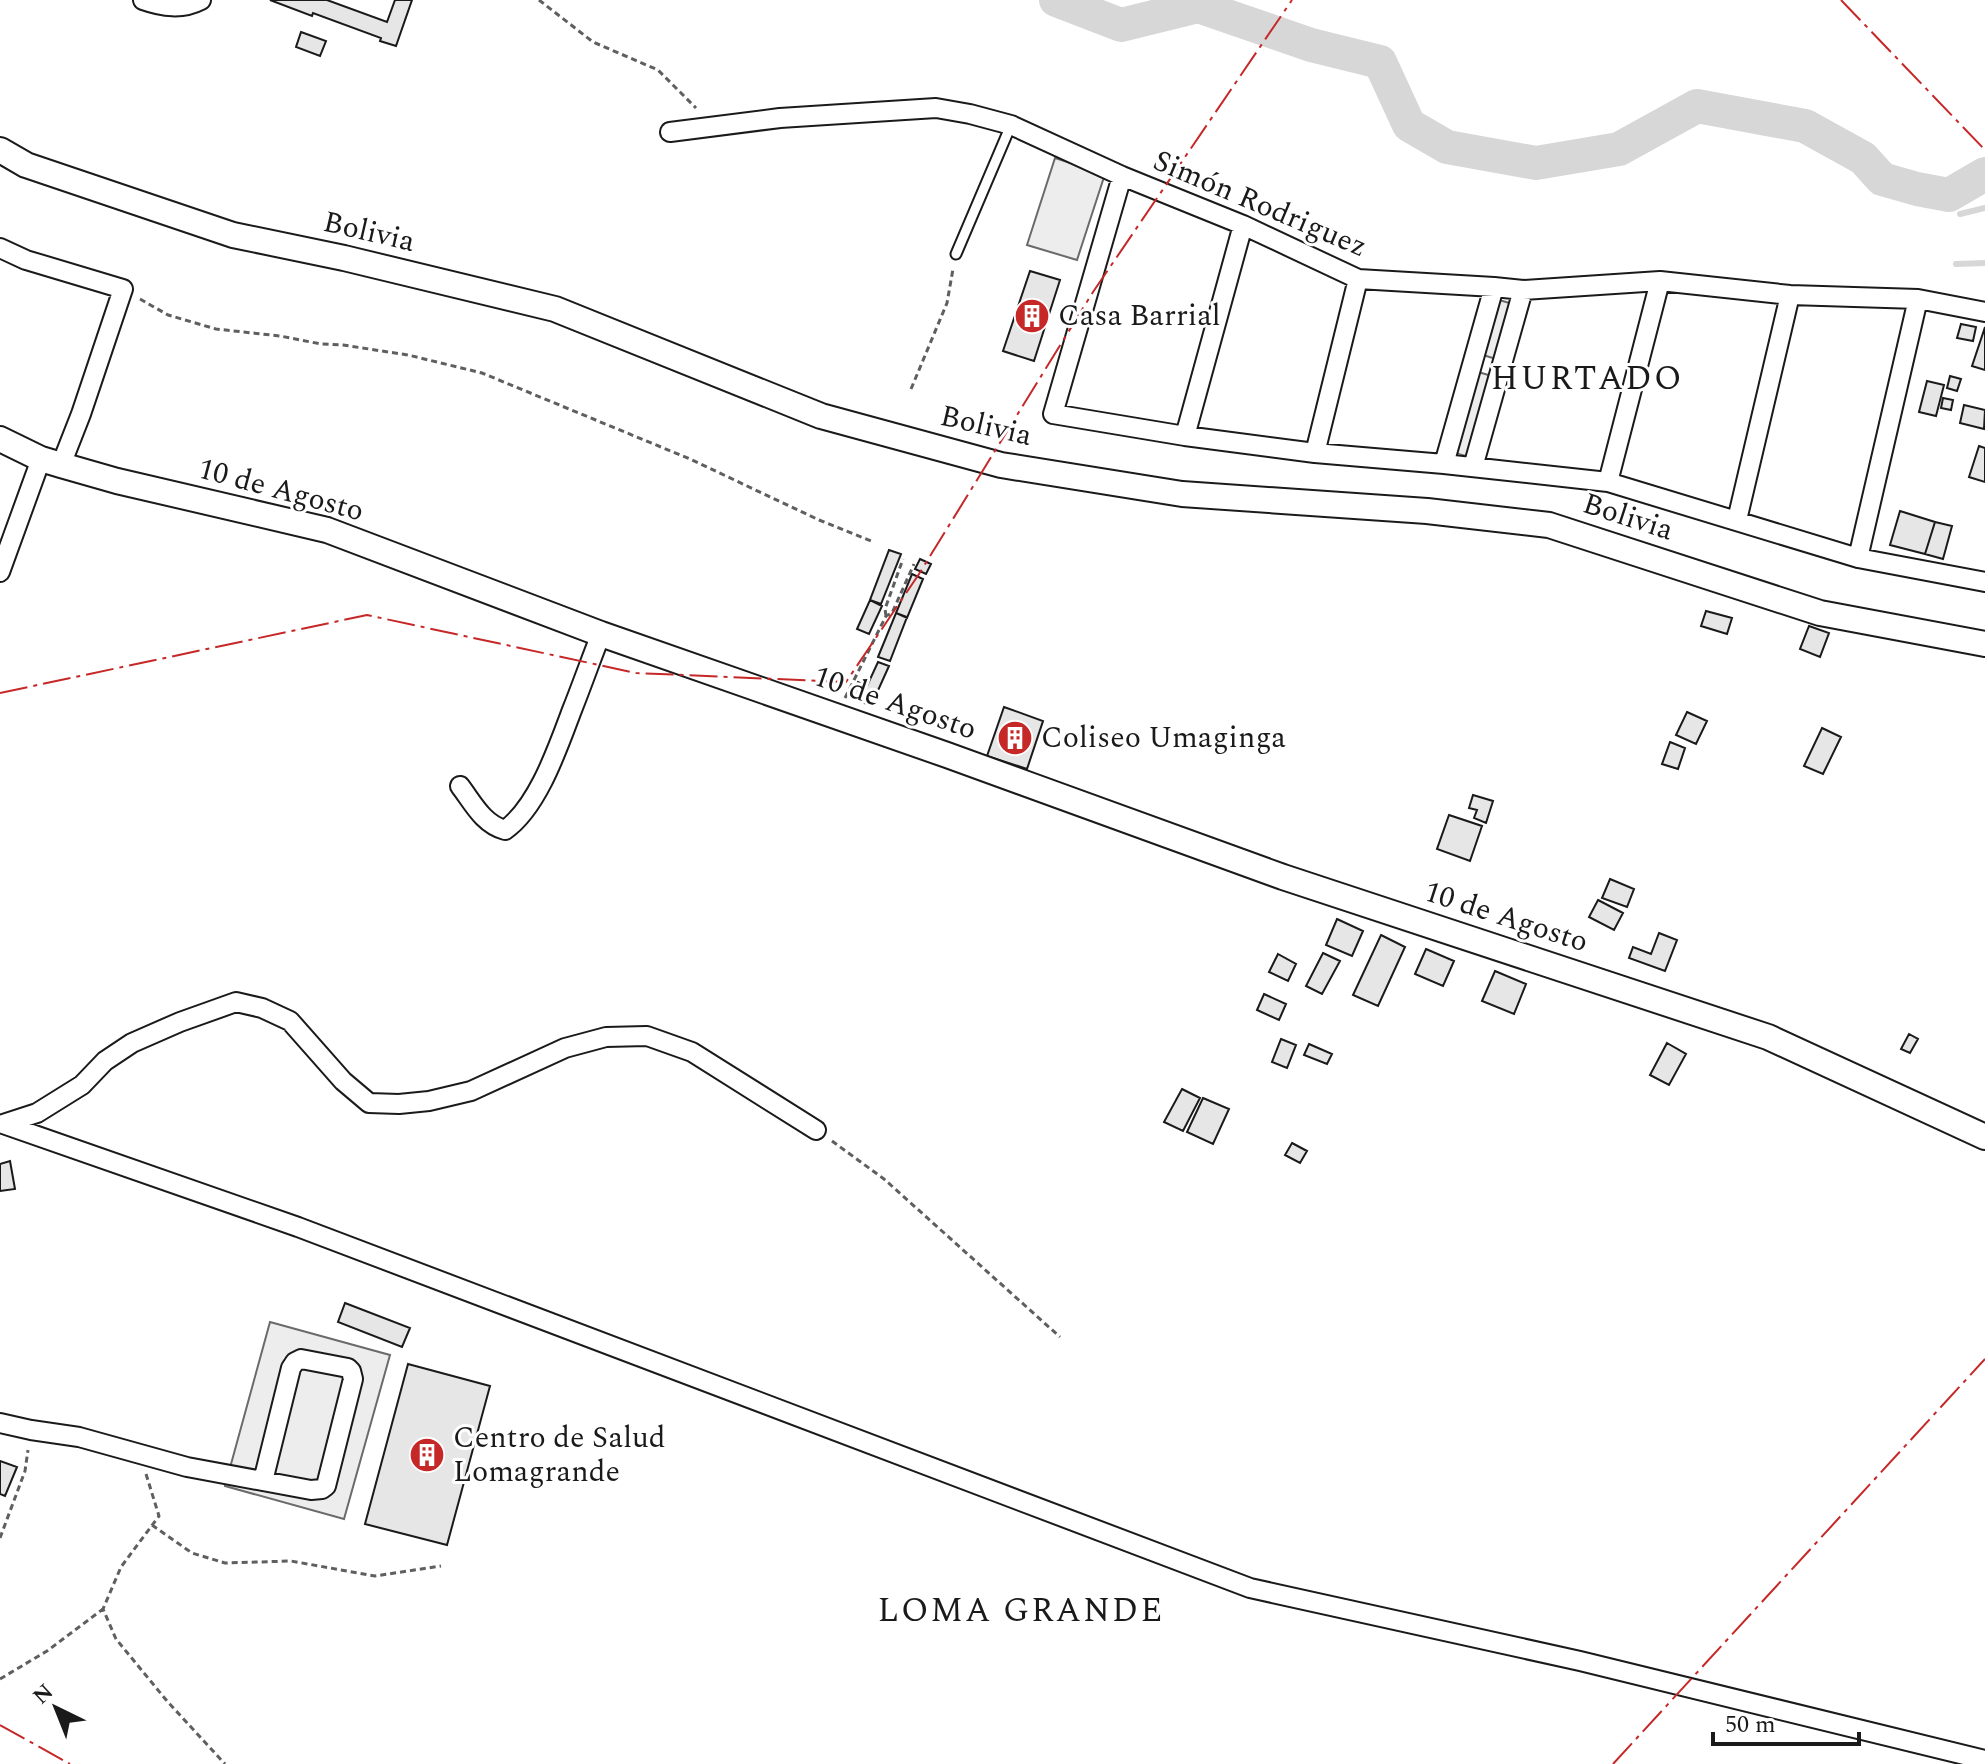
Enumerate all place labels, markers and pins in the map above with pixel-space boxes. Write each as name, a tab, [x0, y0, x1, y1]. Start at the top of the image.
place label: Casa Barrial	[1058, 293, 1221, 339]
building icon: Casa Barrial	[1013, 297, 1051, 335]
place label: Coliseo Umaginga	[1041, 715, 1286, 761]
building icon: Coliseo Umaginga	[996, 719, 1034, 757]
place label: Centro de Salud Lomagrande	[453, 1415, 666, 1495]
building icon: Centro de Salud Lomagrande	[408, 1436, 446, 1474]

